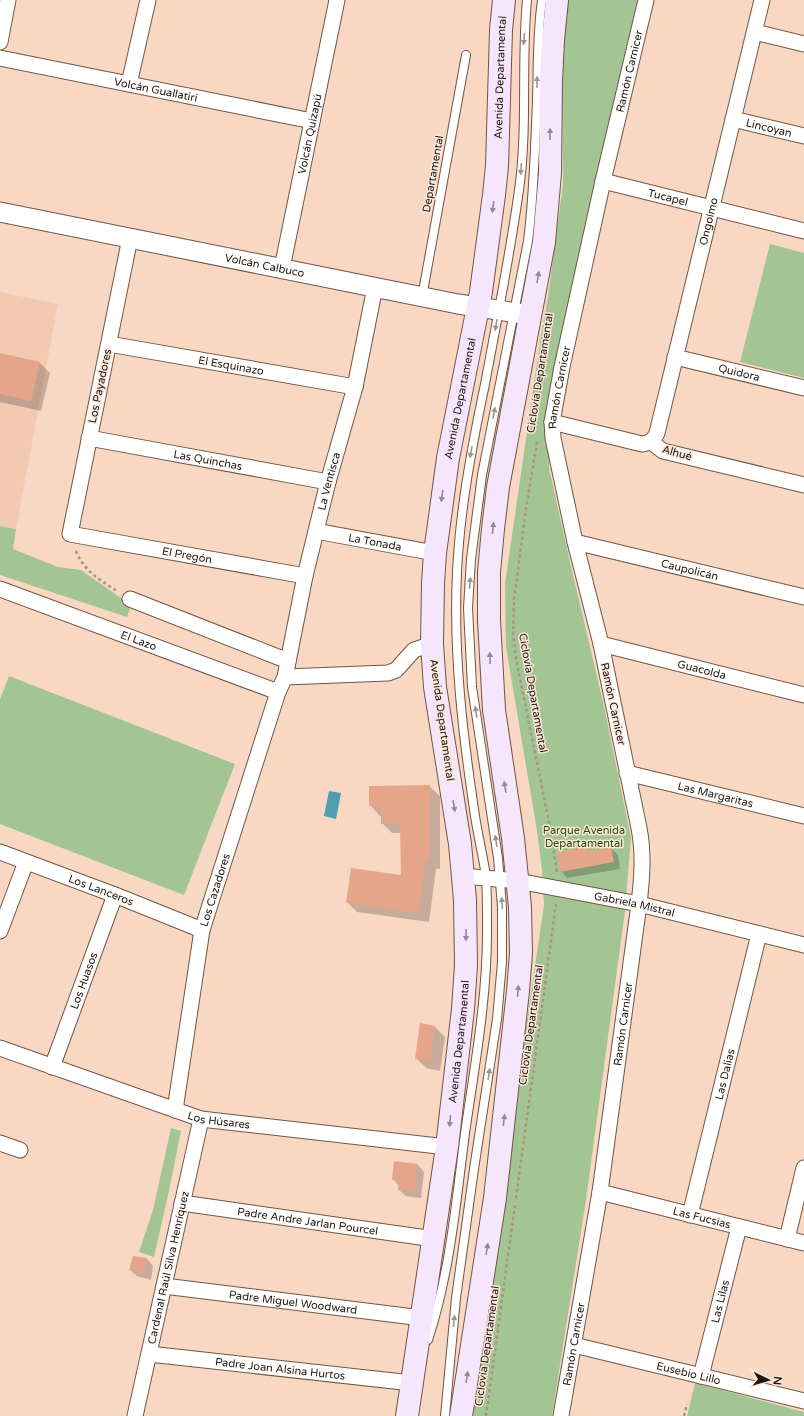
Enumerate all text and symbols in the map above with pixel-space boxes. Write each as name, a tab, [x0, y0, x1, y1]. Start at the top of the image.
street label: Avenida Departamental	[491, 15, 509, 139]
street label: Ramón Carnicer	[613, 28, 645, 114]
one-way arrow	[521, 33, 528, 45]
street label: Volcán Guallatiri	[113, 75, 199, 104]
one-way arrow	[534, 75, 540, 88]
street label: Volcán Quizapú	[295, 92, 324, 175]
street label: Lincoyan	[745, 116, 793, 139]
one-way arrow	[547, 128, 554, 140]
street label: Departamental	[420, 134, 446, 214]
one-way arrow	[517, 163, 524, 175]
street label: Tucapel	[647, 186, 689, 208]
street label: Ongolmo	[696, 196, 720, 247]
one-way arrow	[490, 201, 496, 213]
street label: Volcán Calbuco	[224, 251, 306, 280]
one-way arrow	[535, 271, 541, 283]
street label: Ciclovía Departamental	[524, 312, 556, 434]
one-way arrow	[493, 319, 499, 331]
street label: Avenida Departamental	[441, 337, 478, 460]
street label: Ramón Carnicer	[545, 344, 573, 429]
street label: Los Payadores	[86, 348, 114, 424]
street label: El Esquinazo	[197, 353, 265, 378]
street label: Quidora	[717, 361, 761, 384]
one-way arrow	[492, 407, 498, 419]
street label: Alhué	[661, 443, 693, 463]
one-way arrow	[468, 446, 474, 458]
street label: Las Quinchas	[173, 447, 243, 473]
street label: La Ventisca	[315, 451, 343, 512]
one-way arrow	[439, 490, 445, 502]
one-way arrow	[490, 522, 496, 534]
street label: La Tonada	[347, 531, 403, 553]
street label: El Pregón	[161, 544, 213, 566]
street label: Caupolicán	[660, 556, 720, 583]
one-way arrow	[466, 577, 473, 589]
street label: El Lazo	[119, 628, 159, 653]
street label: Ciclovía Departamental	[516, 632, 550, 754]
one-way arrow	[487, 652, 494, 664]
street label: Guacolda	[676, 657, 728, 682]
street label: Avenida Departamental	[427, 658, 457, 782]
street label: Ramón Carnicer	[598, 662, 628, 747]
one-way arrow	[473, 706, 479, 718]
street label: Las Margaritas	[676, 779, 755, 810]
one-way arrow	[502, 781, 508, 793]
one-way arrow	[452, 800, 458, 812]
park label: Parque Avenida Departamental	[543, 824, 625, 850]
one-way arrow	[492, 835, 498, 847]
street label: Los Cazadores	[197, 852, 233, 928]
street label: Los Lanceros	[67, 872, 136, 908]
street label: Gabriela Mistral	[593, 889, 676, 919]
one-way arrow	[498, 897, 505, 909]
one-way arrow	[463, 929, 469, 942]
street label: Los Huasos	[67, 950, 100, 1011]
street label: Ciclovía Departamental	[516, 964, 546, 1086]
street label: Avenida Departamental	[446, 980, 471, 1104]
street label: Ramón Carnicer	[611, 981, 635, 1067]
one-way arrow	[515, 985, 522, 997]
street label: Las Dalias	[712, 1047, 737, 1101]
one-way arrow	[486, 1068, 492, 1080]
street label: Los Húsares	[186, 1108, 251, 1131]
one-way arrow	[501, 1114, 507, 1126]
one-way arrow	[447, 1115, 453, 1127]
street label: Cardenal Raúl Silva Henríquez	[145, 1189, 191, 1345]
street label: Padre Andre Jarlan Pourcel	[237, 1204, 379, 1237]
street label: Las Fucsias	[672, 1204, 732, 1231]
one-way arrow	[484, 1243, 490, 1255]
street label: Las Lilas	[708, 1278, 732, 1324]
street label: Ciclovía Departamental	[472, 1285, 502, 1407]
street label: Padre Miguel Woodward	[228, 1288, 358, 1316]
street label: Ramón Carnicer	[560, 1301, 587, 1387]
one-way arrow	[451, 1315, 457, 1327]
street label: Padre Joan Alsina Hurtos	[214, 1355, 346, 1382]
street label: Eusebio Lillo	[655, 1359, 722, 1387]
north arrow	[748, 1360, 788, 1400]
one-way arrow	[464, 1371, 470, 1384]
text: N	[771, 1376, 784, 1386]

